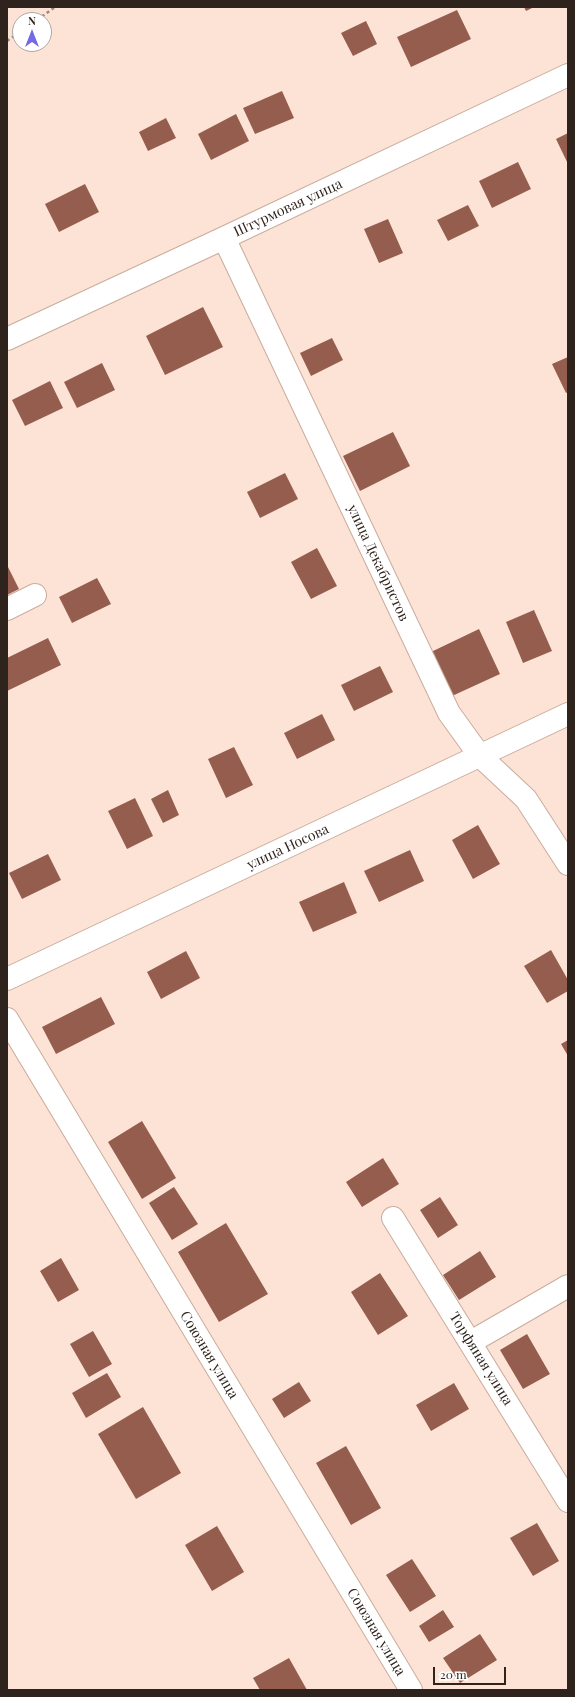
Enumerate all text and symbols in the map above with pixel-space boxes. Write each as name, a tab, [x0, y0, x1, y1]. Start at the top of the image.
north arrow	[12, 12, 52, 52]
text: N	[28, 13, 36, 28]
street label: Штурмовая улица	[231, 175, 345, 241]
street label: улица Декабристов	[344, 502, 412, 624]
street label: улица Носова	[244, 821, 332, 873]
street label: Союзная улица	[176, 1308, 242, 1402]
street label: Торфяная улица	[446, 1309, 516, 1409]
street label: Союзная улица	[343, 1585, 409, 1679]
scale bar	[435, 1659, 508, 1685]
text: 20 m	[440, 1666, 467, 1682]

